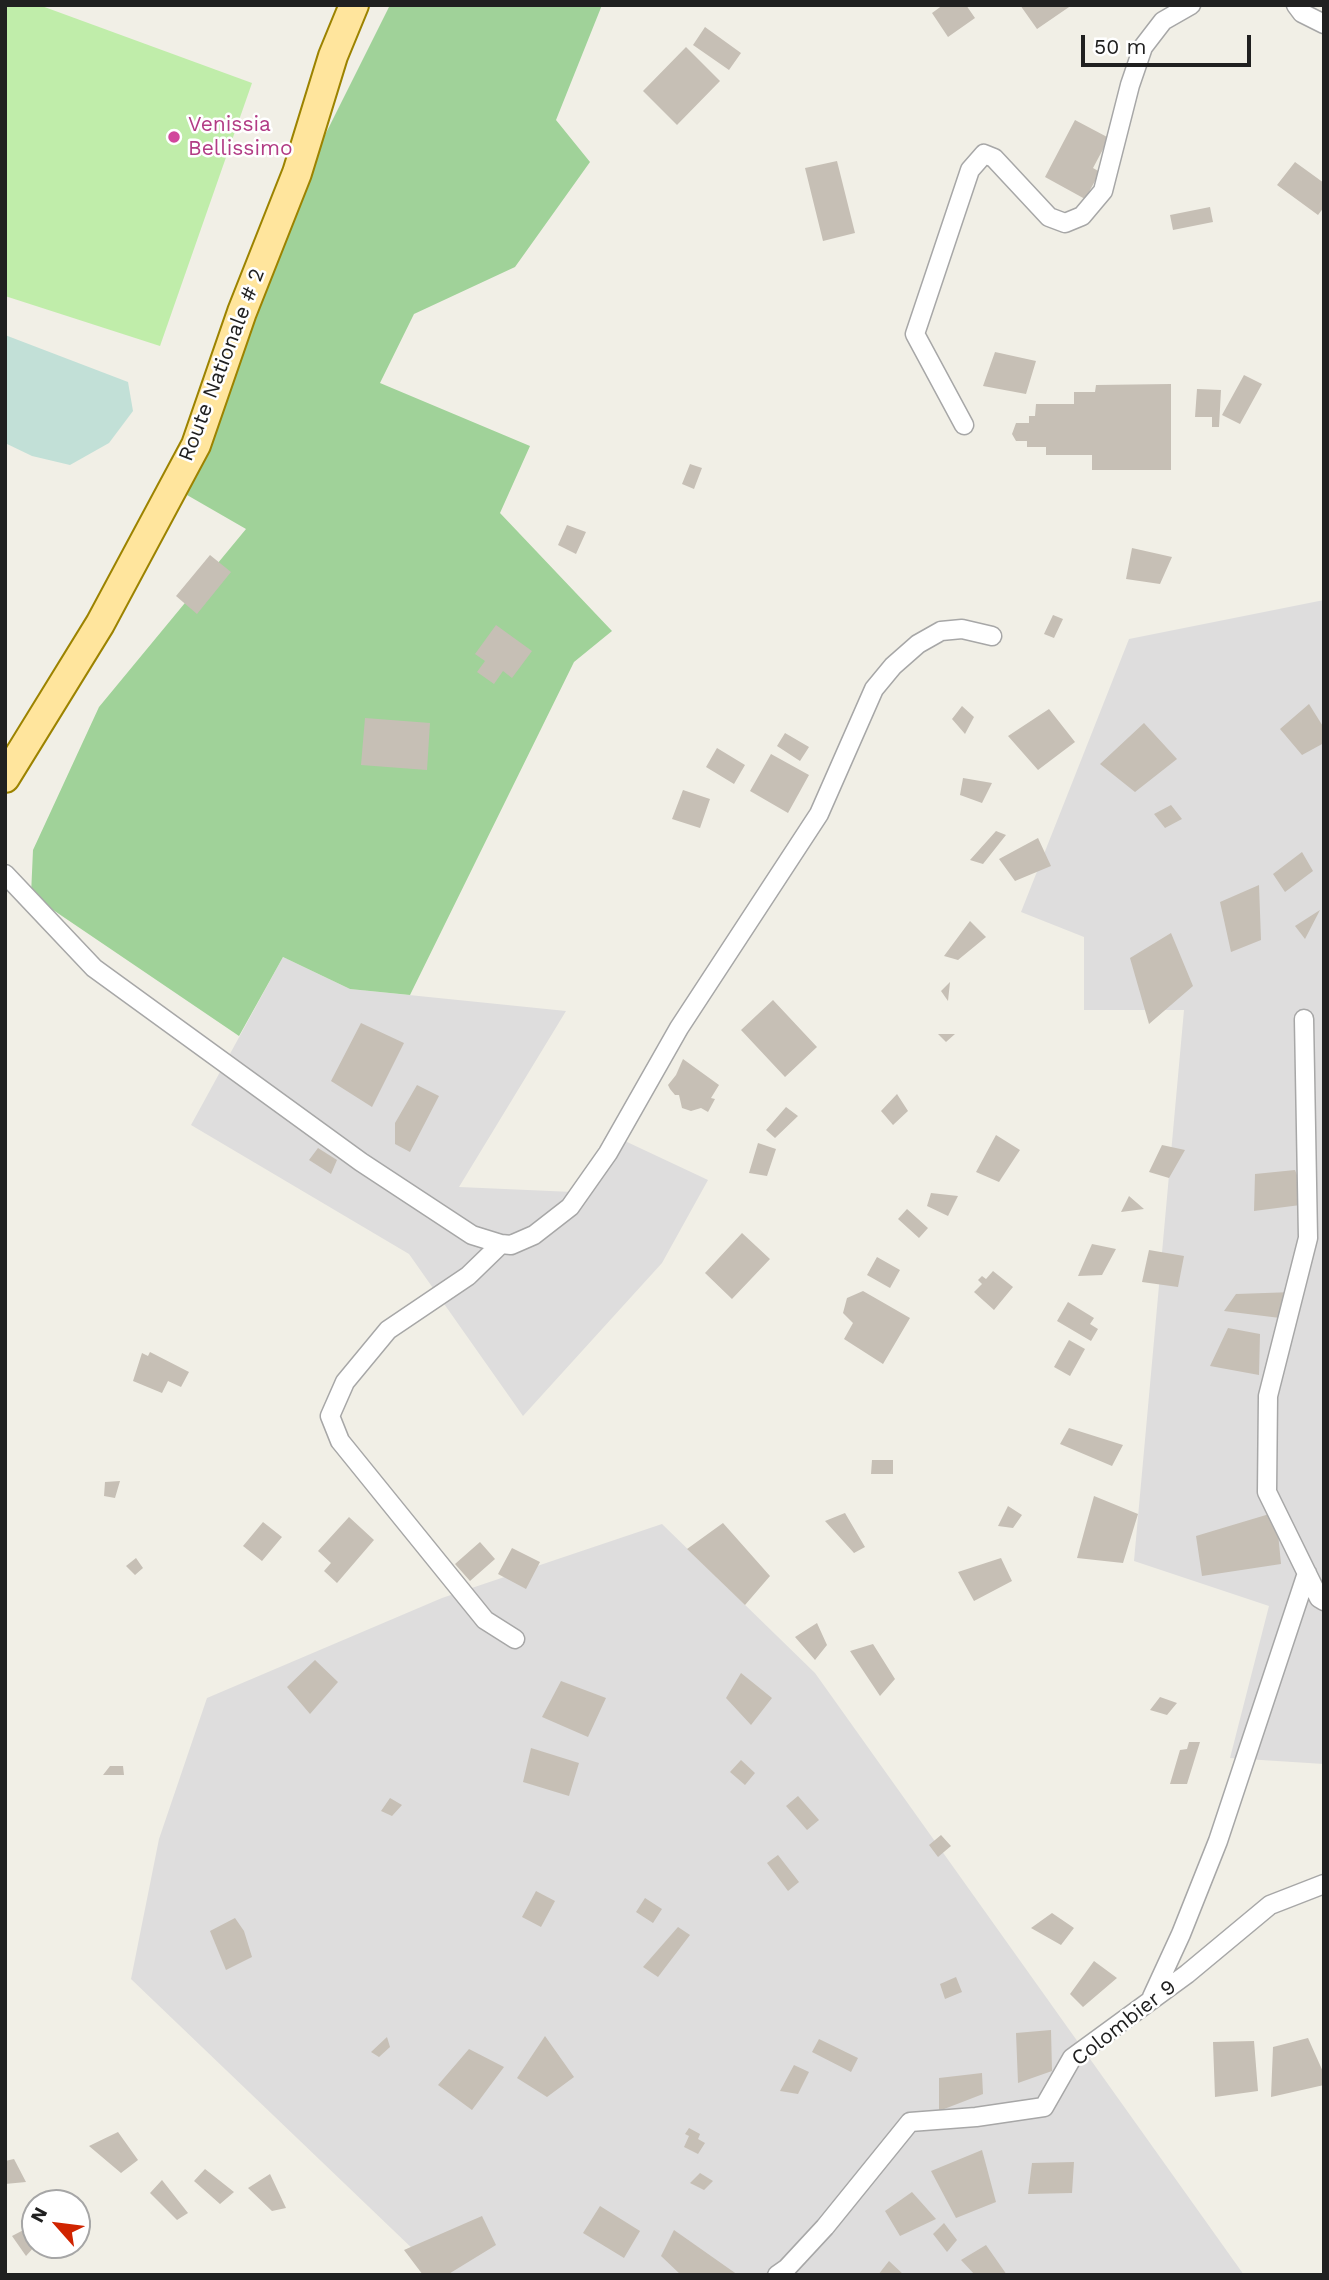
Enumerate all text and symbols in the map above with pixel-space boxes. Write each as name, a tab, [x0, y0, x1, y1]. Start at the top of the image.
scale bar	[1084, 21, 1254, 65]
text: 50 m	[1094, 34, 1146, 59]
place label: Venissia Bellissimo	[188, 112, 293, 162]
marker: Venissia Bellissimo	[166, 129, 182, 145]
street label: Route Nationale # 2	[174, 265, 270, 465]
street label: Colombier 9	[1067, 1974, 1181, 2072]
north arrow	[21, 2189, 91, 2259]
text: N	[25, 2203, 52, 2226]

